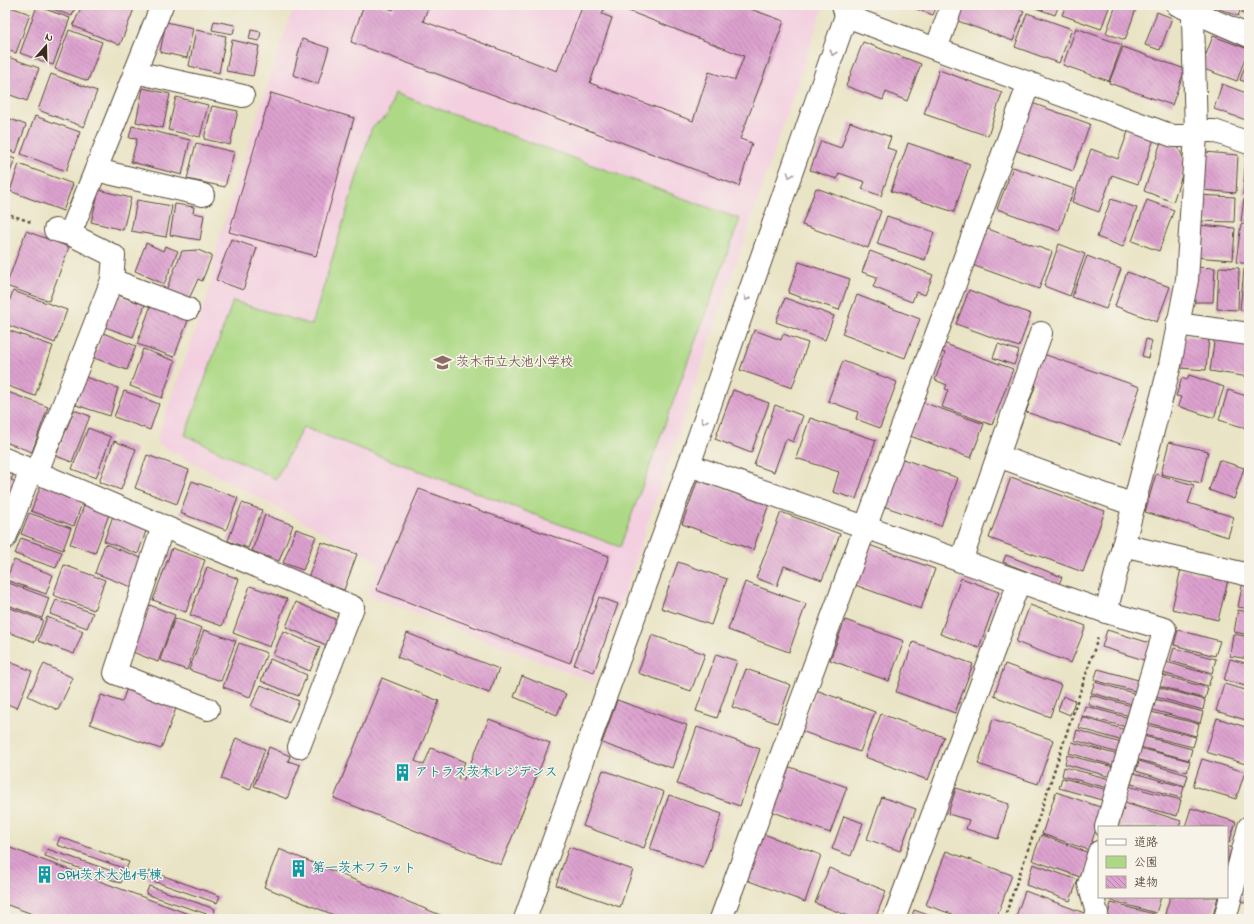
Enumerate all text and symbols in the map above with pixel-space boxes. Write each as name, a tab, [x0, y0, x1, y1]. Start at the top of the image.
north arrow	[26, 26, 66, 66]
text: N	[43, 29, 55, 46]
one-way arrow	[829, 49, 838, 56]
one-way arrow	[786, 172, 795, 179]
one-way arrow	[743, 295, 752, 302]
school or university icon: 茨木市立大池小学校	[433, 352, 453, 372]
place label: 茨木市立大池小学校	[456, 353, 573, 372]
one-way arrow	[701, 417, 709, 424]
building icon: アトラス茨木レジデンス	[392, 762, 412, 782]
place label: アトラス茨木レジデンス	[415, 763, 557, 782]
legend	[1098, 826, 1228, 898]
text: 道路	[1134, 834, 1158, 852]
text: 公園	[1134, 854, 1158, 872]
building icon: 第一茨木フラット	[289, 858, 309, 878]
place label: 第一茨木フラット	[312, 859, 416, 878]
building icon: OPH茨木大池1号棟	[34, 865, 54, 885]
place label: OPH茨木大池1号棟	[57, 866, 162, 885]
text: 建物	[1134, 874, 1158, 892]

